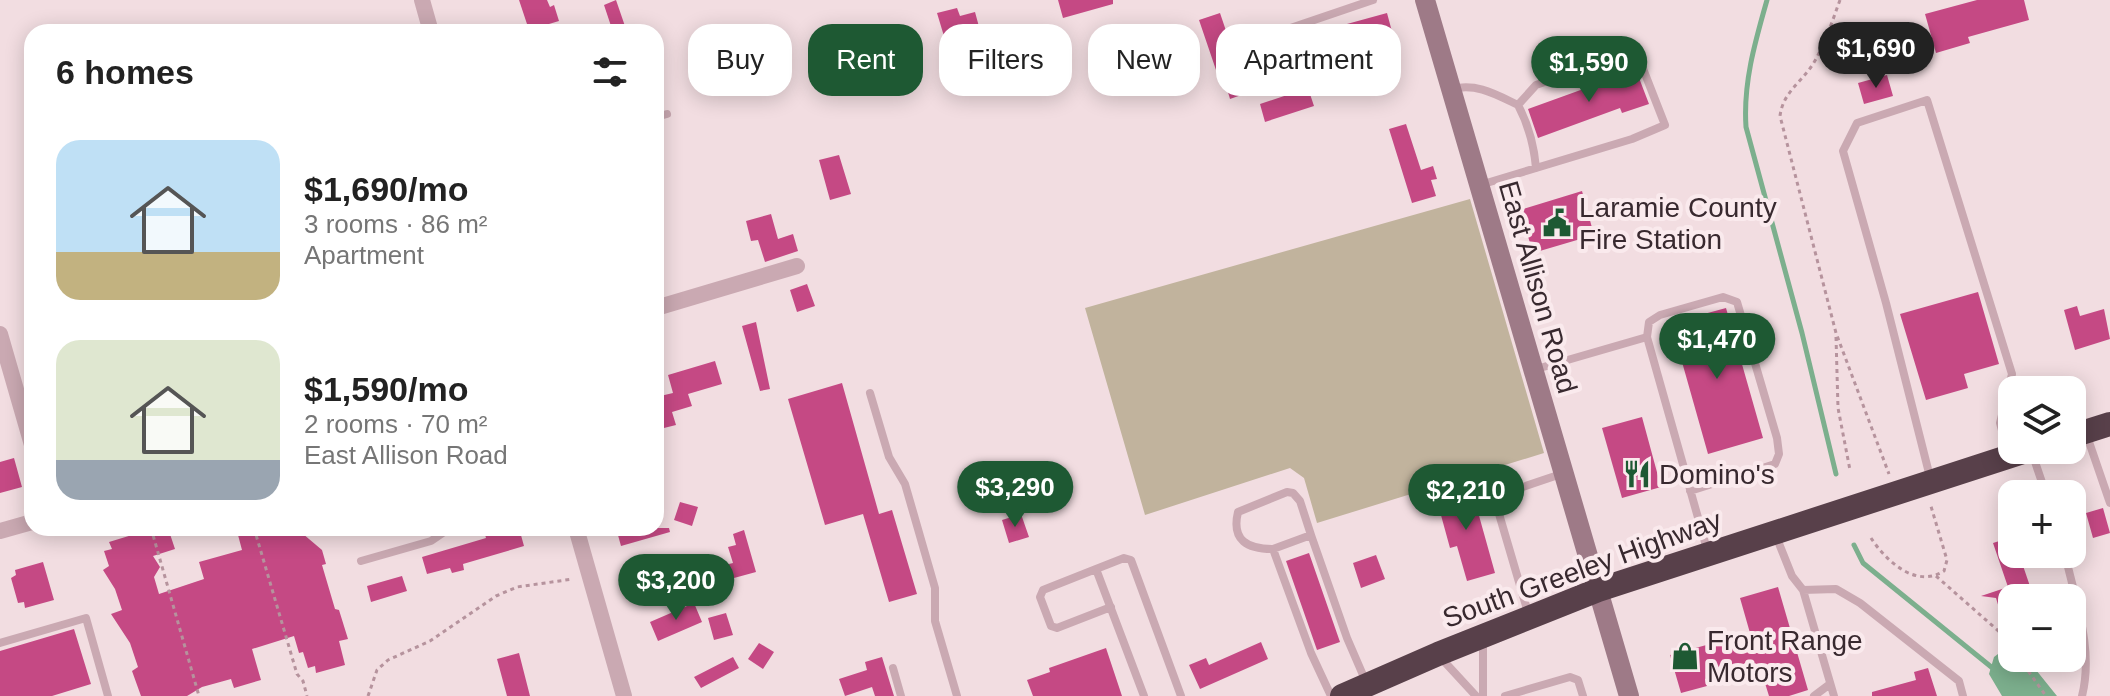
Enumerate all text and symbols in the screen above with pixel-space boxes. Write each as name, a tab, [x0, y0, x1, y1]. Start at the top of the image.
pin: $1,690	[1811, 22, 1941, 90]
chip: Buy	[688, 24, 792, 96]
chip: Rent	[808, 24, 923, 96]
chip: Filters	[939, 24, 1072, 96]
chip: New	[1088, 24, 1200, 96]
chip: Apartment	[1216, 24, 1401, 96]
text: $1,690	[1836, 33, 1916, 63]
pin: $1,590	[1524, 36, 1654, 104]
text: $1,590	[1549, 47, 1629, 77]
icon: filters	[588, 50, 632, 94]
text: 6 homes	[56, 53, 194, 91]
text: $1,690/mo	[304, 170, 468, 208]
icon: home	[120, 172, 216, 268]
street label: East Allison Road	[1493, 177, 1583, 397]
place label: Laramie County Fire Station	[1579, 192, 1777, 255]
public building icon: Laramie County Fire Station	[1542, 208, 1572, 238]
text: 3 rooms · 86 m²	[304, 209, 488, 239]
text: Apartment	[304, 240, 424, 270]
pin: $1,470	[1652, 313, 1782, 381]
text: $1,470	[1677, 324, 1757, 354]
text: $1,590/mo	[304, 370, 468, 408]
icon: home	[120, 372, 216, 468]
map controls	[1998, 376, 2086, 672]
button: layers	[1998, 376, 2086, 464]
text: 2 rooms · 70 m²	[304, 409, 488, 439]
text: East Allison Road	[304, 440, 508, 470]
restaurant icon: Domino's	[1622, 459, 1652, 489]
place label: Domino's	[1659, 459, 1775, 490]
pin: $3,290	[950, 461, 1080, 529]
pin: $2,210	[1401, 464, 1531, 532]
text: $3,290	[975, 472, 1055, 502]
text: $2,210	[1426, 475, 1506, 505]
button: +	[1998, 480, 2086, 568]
street label: South Greeley Highway	[1438, 504, 1726, 634]
pin: $3,200	[611, 554, 741, 622]
text: $3,200	[636, 565, 716, 595]
button: −	[1998, 584, 2086, 672]
place label: Front Range Motors	[1707, 625, 1863, 688]
shop icon: Front Range Motors	[1670, 641, 1700, 671]

